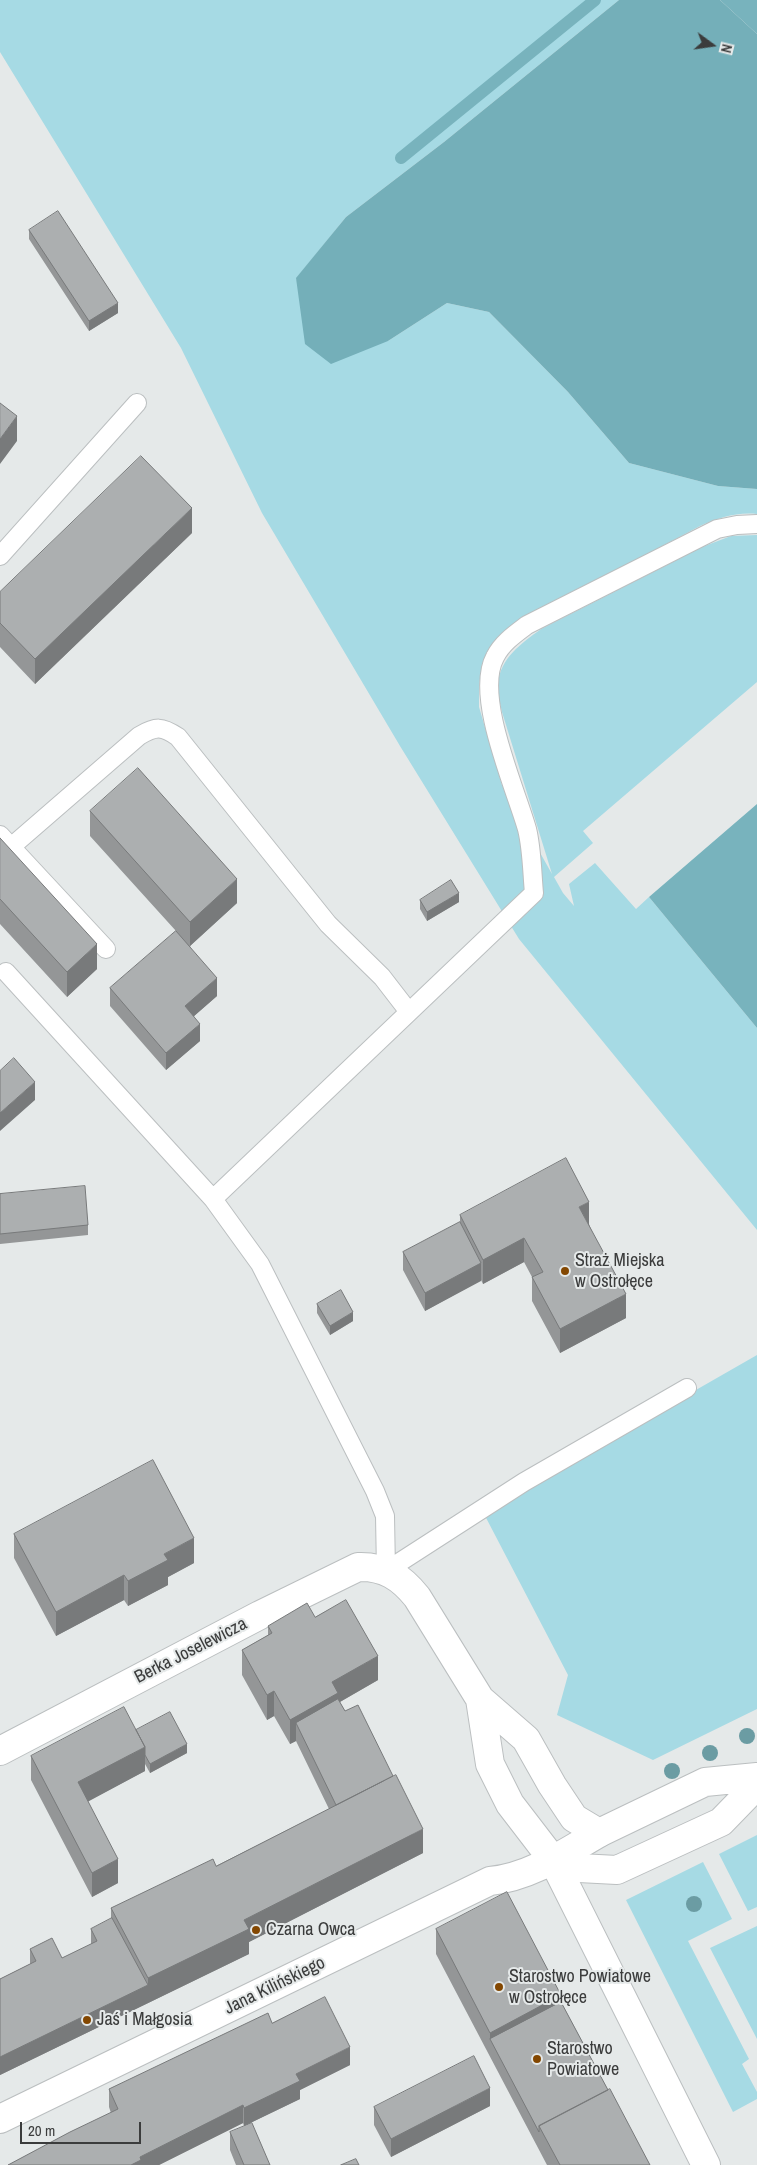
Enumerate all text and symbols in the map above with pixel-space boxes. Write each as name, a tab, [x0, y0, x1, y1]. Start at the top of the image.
north arrow	[687, 20, 737, 70]
text: N	[717, 42, 736, 55]
place label: Straż Miejska w Ostrołęce	[575, 1250, 664, 1292]
marker: Straż Miejska w Ostrołęce	[559, 1265, 571, 1277]
street label: Berka Joselewicza	[131, 1613, 251, 1689]
place label: Czarna Owca	[266, 1919, 355, 1941]
marker: Czarna Owca	[250, 1924, 262, 1936]
street label: Jana Kilińskiego	[221, 1952, 329, 2020]
place label: Starostwo Powiatowe w Ostrołęce	[509, 1966, 651, 2008]
marker: Starostwo Powiatowe w Ostrołęce	[493, 1981, 505, 1993]
place label: Jaś i Małgosia	[97, 2009, 192, 2031]
marker: Jaś i Małgosia	[81, 2014, 93, 2026]
place label: Starostwo Powiatowe	[547, 2038, 619, 2080]
marker: Starostwo Powiatowe	[531, 2053, 543, 2065]
scale bar	[22, 2112, 144, 2144]
text: 20 m	[28, 2120, 55, 2141]

